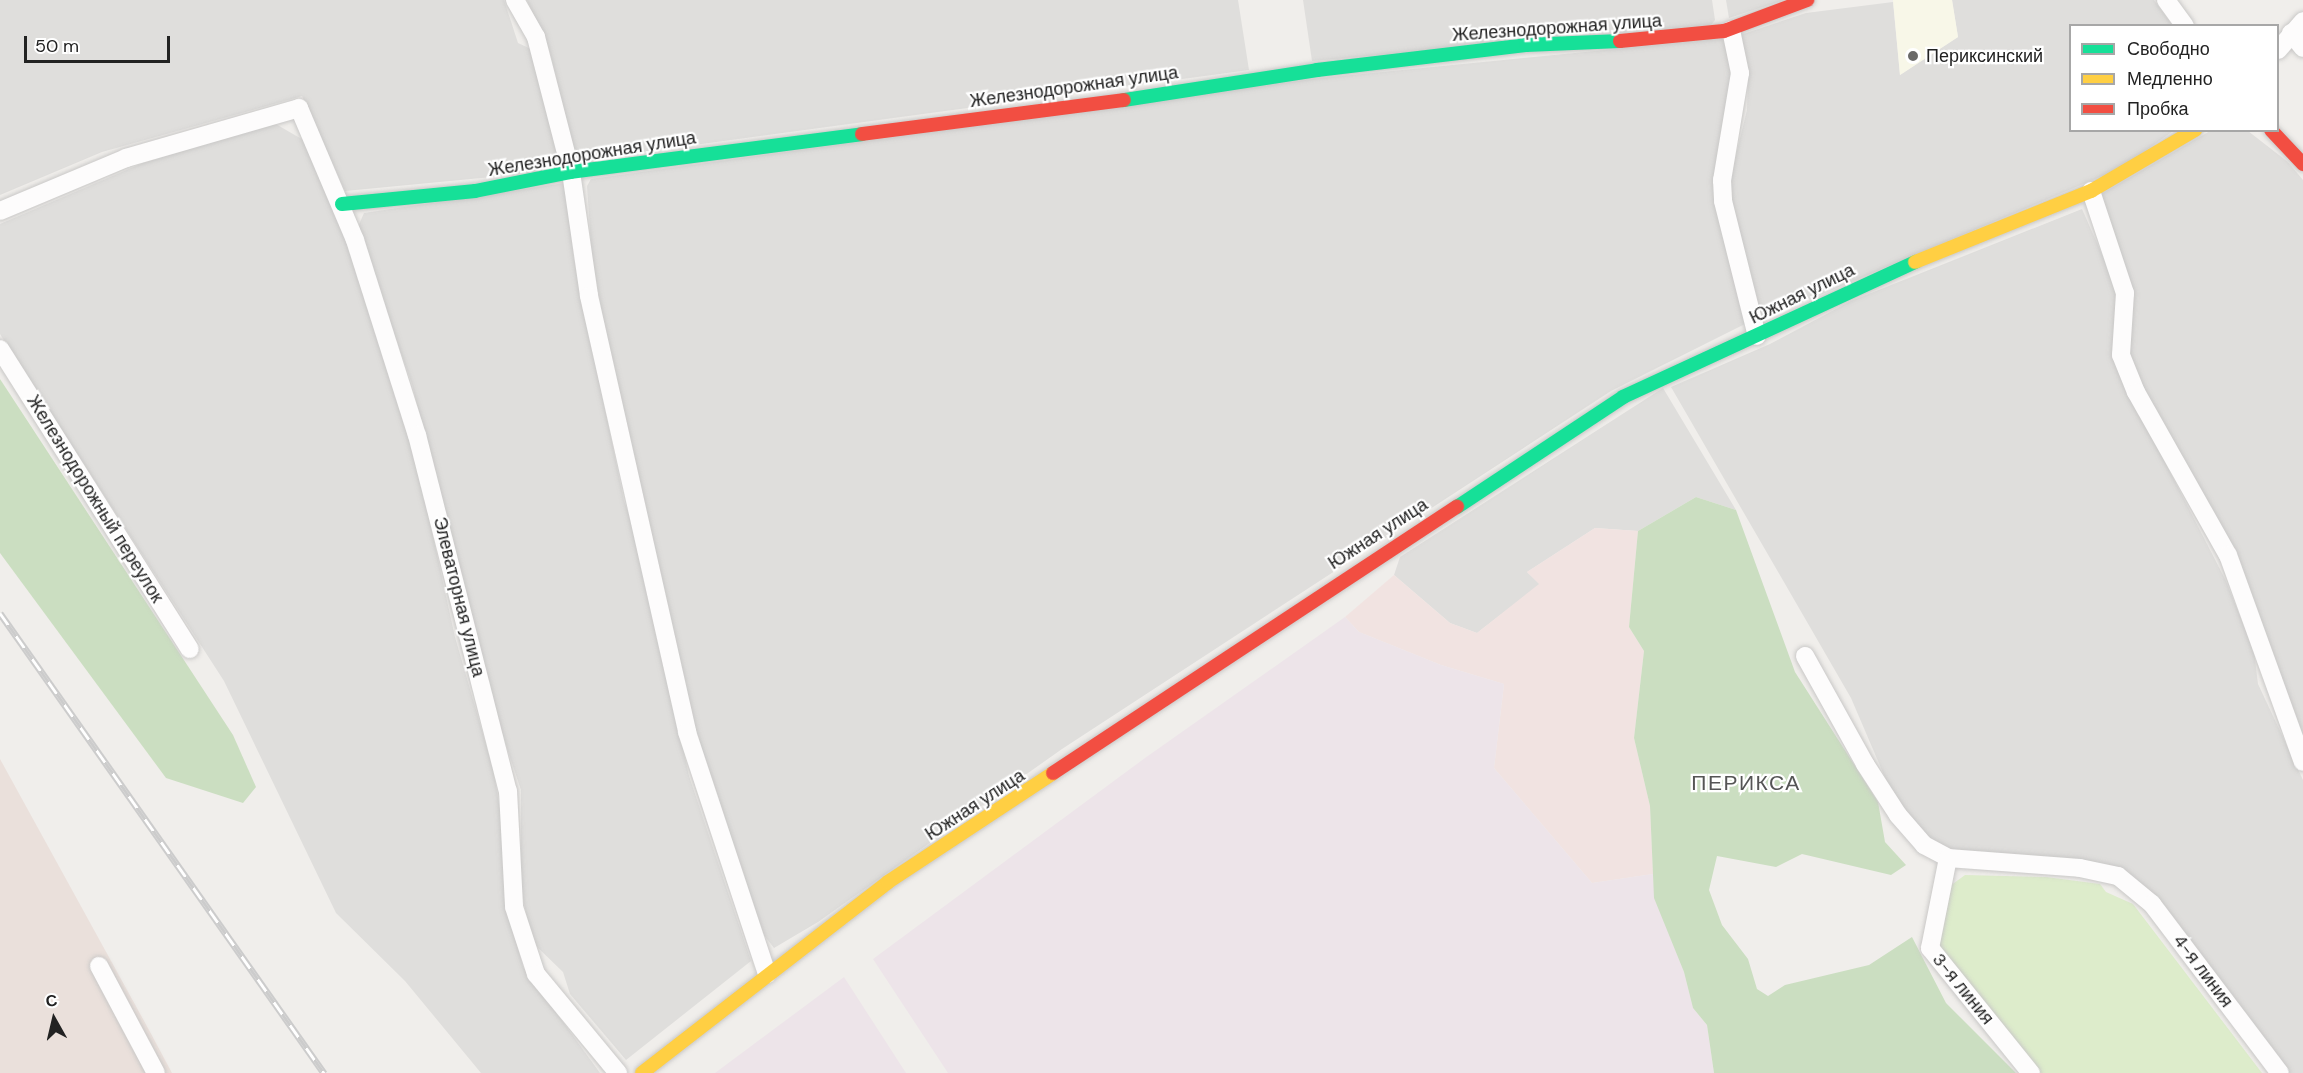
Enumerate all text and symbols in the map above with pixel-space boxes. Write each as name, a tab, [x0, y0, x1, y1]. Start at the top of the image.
street label: Железнодорожная улица	[1451, 10, 1663, 46]
scale bar	[27, 24, 172, 62]
legend	[2069, 24, 2279, 132]
text: 50 m	[35, 34, 79, 58]
text: Свободно	[2127, 37, 2210, 61]
place label: Периксинский	[1926, 45, 2043, 67]
marker: Периксинский	[1904, 47, 1922, 65]
street label: Железнодорожная улица	[968, 62, 1180, 112]
text: Медленно	[2127, 67, 2213, 91]
text: Пробка	[2127, 97, 2189, 121]
street label: Железнодорожная улица	[487, 127, 697, 181]
street label: Южная улица	[1746, 259, 1858, 329]
street label: Железнодорожный переулок	[22, 391, 168, 607]
street label: Южная улица	[1324, 494, 1432, 574]
street label: Элеваторная улица	[429, 515, 489, 679]
street label: Южная улица	[921, 765, 1029, 845]
district label: ПЕРИКСА	[1691, 770, 1801, 796]
street label: 4-я линия	[2169, 930, 2237, 1012]
street label: 3-я линия	[1928, 949, 1998, 1029]
north arrow	[24, 989, 84, 1049]
text: С	[44, 989, 59, 1012]

